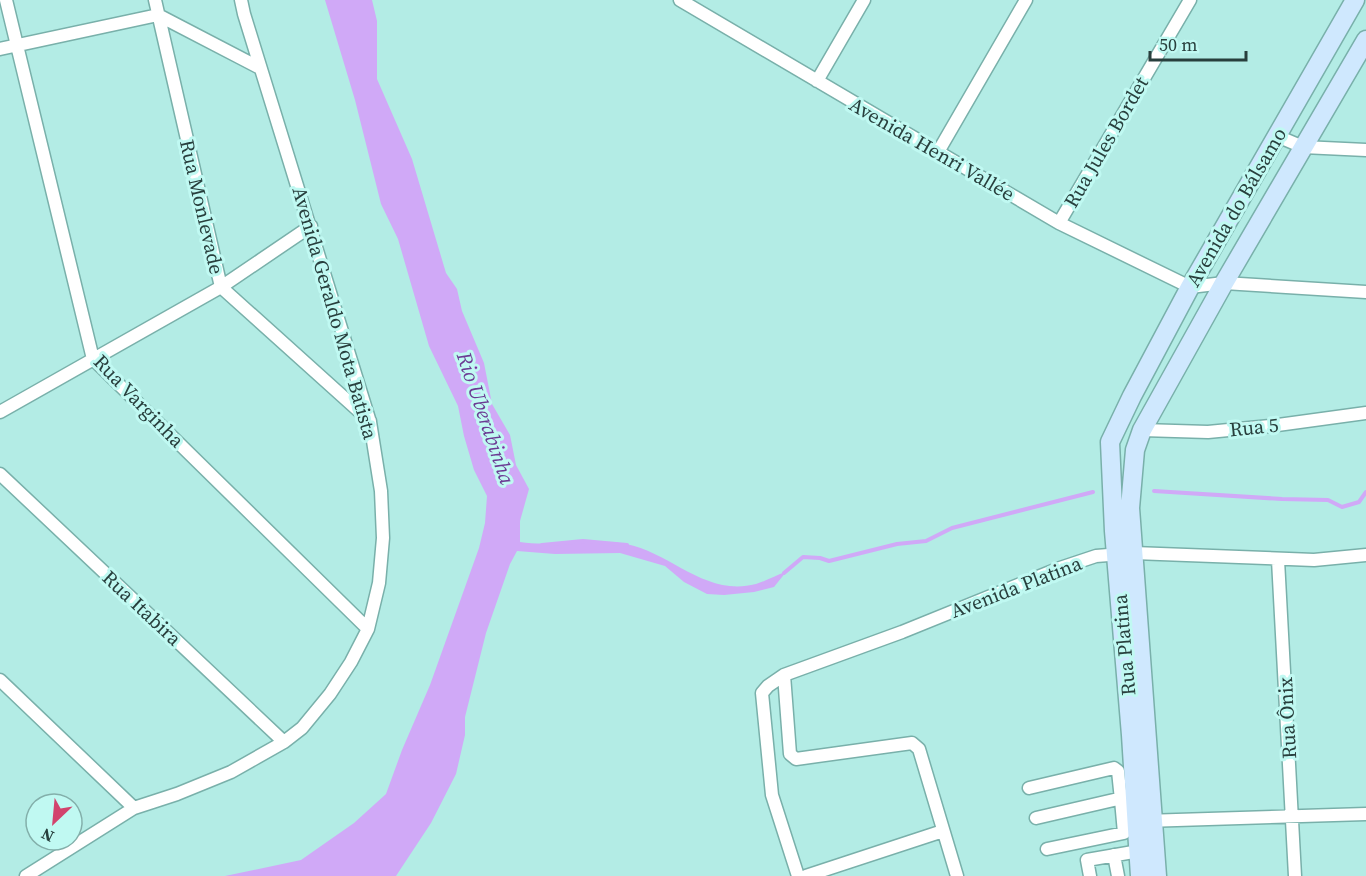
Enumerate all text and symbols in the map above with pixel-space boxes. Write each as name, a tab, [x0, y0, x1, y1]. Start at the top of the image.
scale bar	[1150, 24, 1246, 62]
text: 50 m	[1159, 32, 1197, 57]
street label: Rua Jules Bordet	[1057, 71, 1155, 213]
street label: Avenida Henri Vallée	[844, 90, 1020, 208]
street label: Avenida do Bálsamo	[1179, 122, 1293, 292]
street label: Rua Monlevade	[173, 137, 231, 277]
street label: Avenida Geraldo Mota Batista	[285, 183, 385, 443]
water label: Rio Uberabinha	[449, 347, 522, 488]
street label: Rua Varginha	[87, 348, 191, 454]
street label: Rua 5	[1228, 410, 1280, 444]
street label: Avenida Platina	[946, 549, 1086, 625]
street label: Rua Itabira	[96, 564, 188, 653]
street label: Rua Platina	[1106, 592, 1142, 697]
street label: Rua Ônix	[1271, 676, 1303, 760]
north arrow	[24, 792, 84, 852]
text: N	[37, 823, 57, 848]

